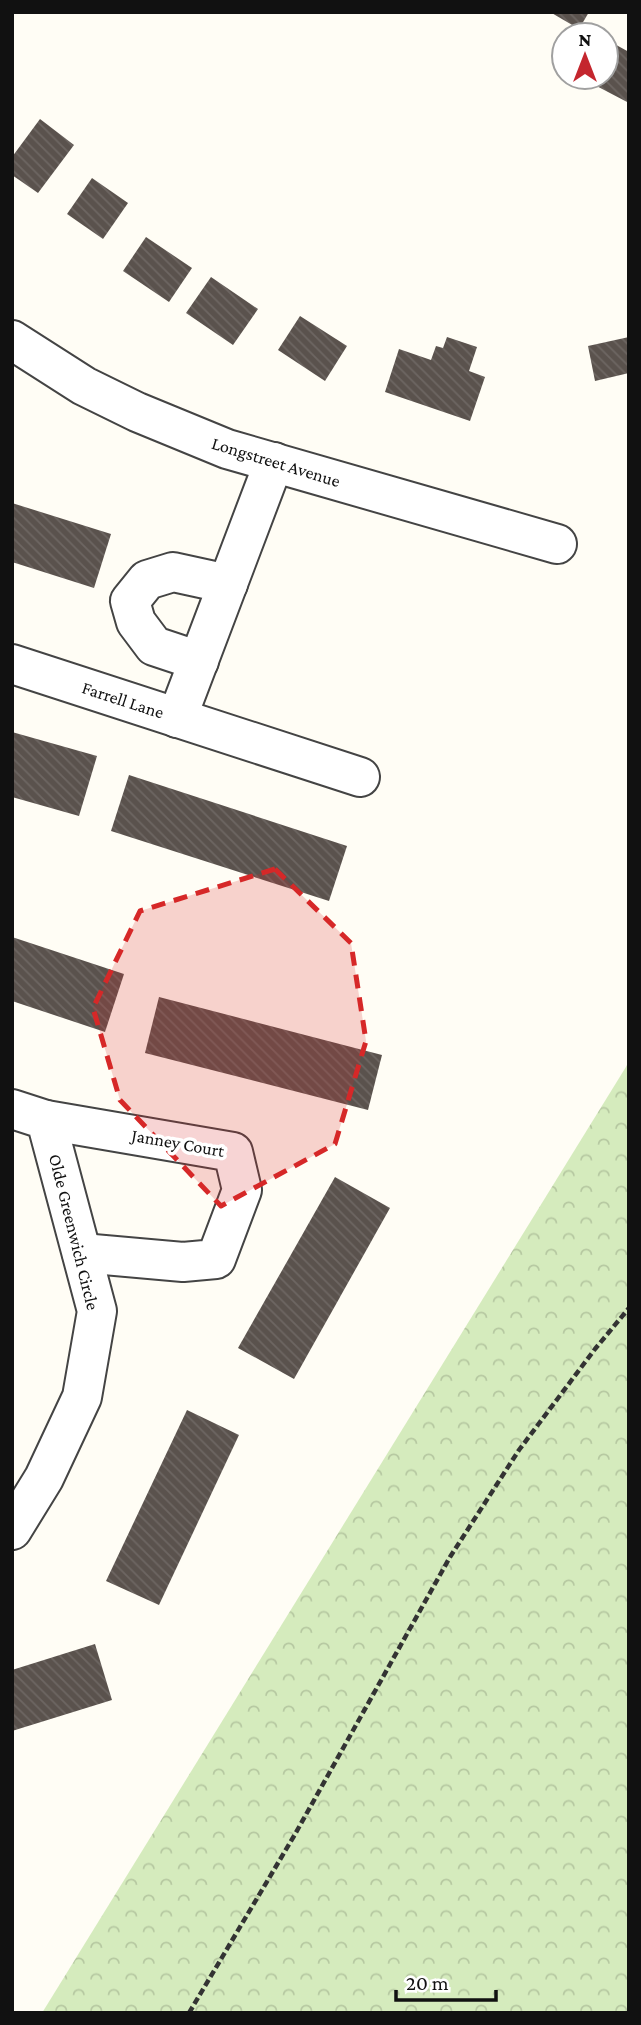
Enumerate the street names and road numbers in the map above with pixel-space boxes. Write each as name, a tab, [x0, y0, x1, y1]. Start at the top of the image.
street label: Longstreet Avenue	[209, 433, 343, 491]
street label: Farrell Lane	[80, 677, 167, 723]
street label: Janney Court	[128, 1125, 227, 1161]
street label: Olde Greenwich Circle	[45, 1152, 103, 1312]

